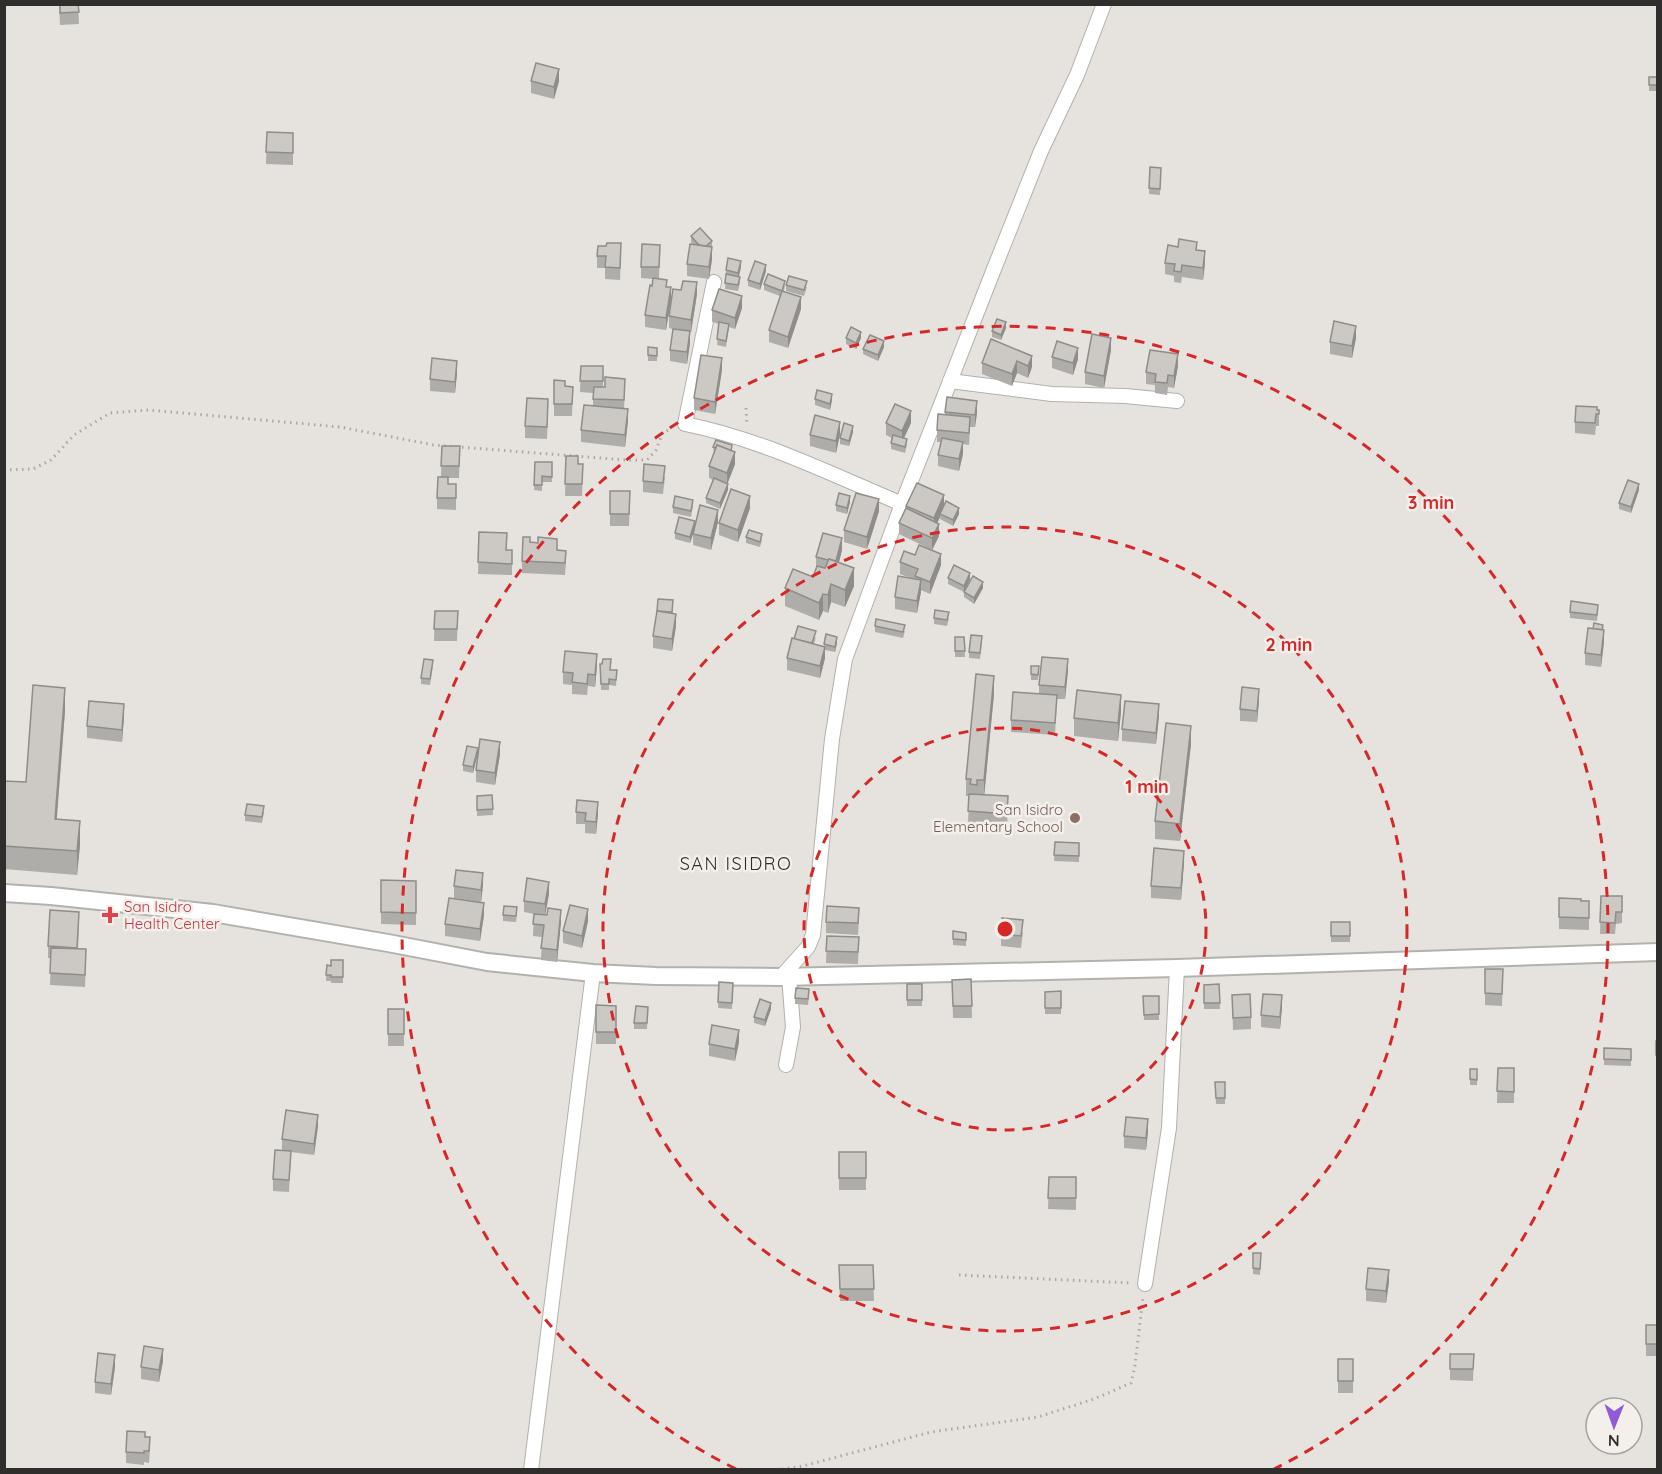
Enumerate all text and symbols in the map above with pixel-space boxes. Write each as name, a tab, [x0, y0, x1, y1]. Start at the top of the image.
text: 3 min	[1408, 491, 1454, 514]
text: 2 min	[1266, 633, 1312, 656]
text: 1 min	[1125, 775, 1169, 798]
place label: San Isidro Elementary School	[933, 800, 1063, 836]
marker: San Isidro Elementary School	[1068, 811, 1082, 825]
district label: SAN ISIDRO	[680, 852, 792, 875]
place label: San Isidro Health Center	[124, 897, 220, 933]
marker: San Isidro Health Center	[101, 906, 119, 924]
centre of rings	[995, 919, 1015, 939]
north arrow	[1584, 1396, 1644, 1456]
text: N	[1608, 1431, 1620, 1451]

